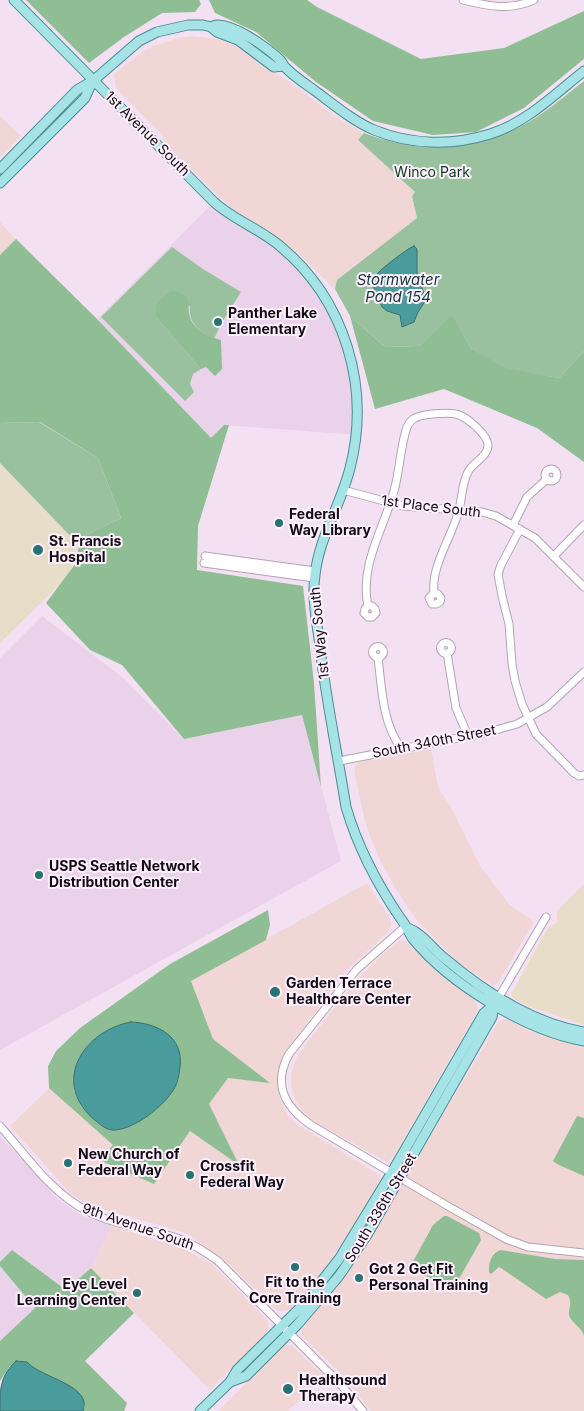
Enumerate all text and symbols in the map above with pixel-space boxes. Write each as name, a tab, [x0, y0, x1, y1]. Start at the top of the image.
street label: 1st Avenue South	[101, 88, 193, 180]
park label: Winco Park	[394, 165, 470, 181]
water label: Stormwater Pond 154	[357, 271, 439, 306]
place label: Panther Lake Elementary	[228, 306, 317, 338]
marker: Panther Lake Elementary	[212, 316, 224, 328]
street label: 1st Place South	[380, 493, 482, 521]
place label: Federal Way Library	[289, 507, 371, 540]
marker: Federal Way Library	[273, 517, 285, 529]
place label: St. Francis Hospital	[49, 534, 121, 566]
marker: St. Francis Hospital	[31, 543, 45, 557]
street label: 1st Way South	[307, 586, 333, 680]
street label: South 340th Street	[371, 722, 497, 762]
place label: USPS Seattle Network Distribution Center	[49, 859, 200, 892]
marker: USPS Seattle Network Distribution Center	[33, 869, 45, 881]
place label: Garden Terrace Healthcare Center	[286, 976, 411, 1009]
marker: Garden Terrace Healthcare Center	[268, 985, 282, 999]
place label: New Church of Federal Way	[78, 1147, 180, 1180]
street label: South 336th Street	[342, 1150, 420, 1266]
marker: New Church of Federal Way	[62, 1157, 74, 1169]
place label: Crossfit Federal Way	[200, 1159, 284, 1192]
marker: Crossfit Federal Way	[184, 1169, 196, 1181]
street label: 9th Avenue South	[80, 1200, 196, 1254]
marker: Fit to the Core Training	[289, 1261, 301, 1273]
place label: Got 2 Get Fit Personal Training	[369, 1262, 488, 1294]
marker: Got 2 Get Fit Personal Training	[353, 1272, 365, 1284]
place label: Fit to the Core Training	[249, 1275, 341, 1308]
place label: Eye Level Learning Center	[17, 1277, 127, 1310]
marker: Eye Level Learning Center	[131, 1287, 143, 1299]
place label: Healthsound Therapy	[299, 1373, 387, 1405]
marker: Healthsound Therapy	[281, 1382, 295, 1396]

